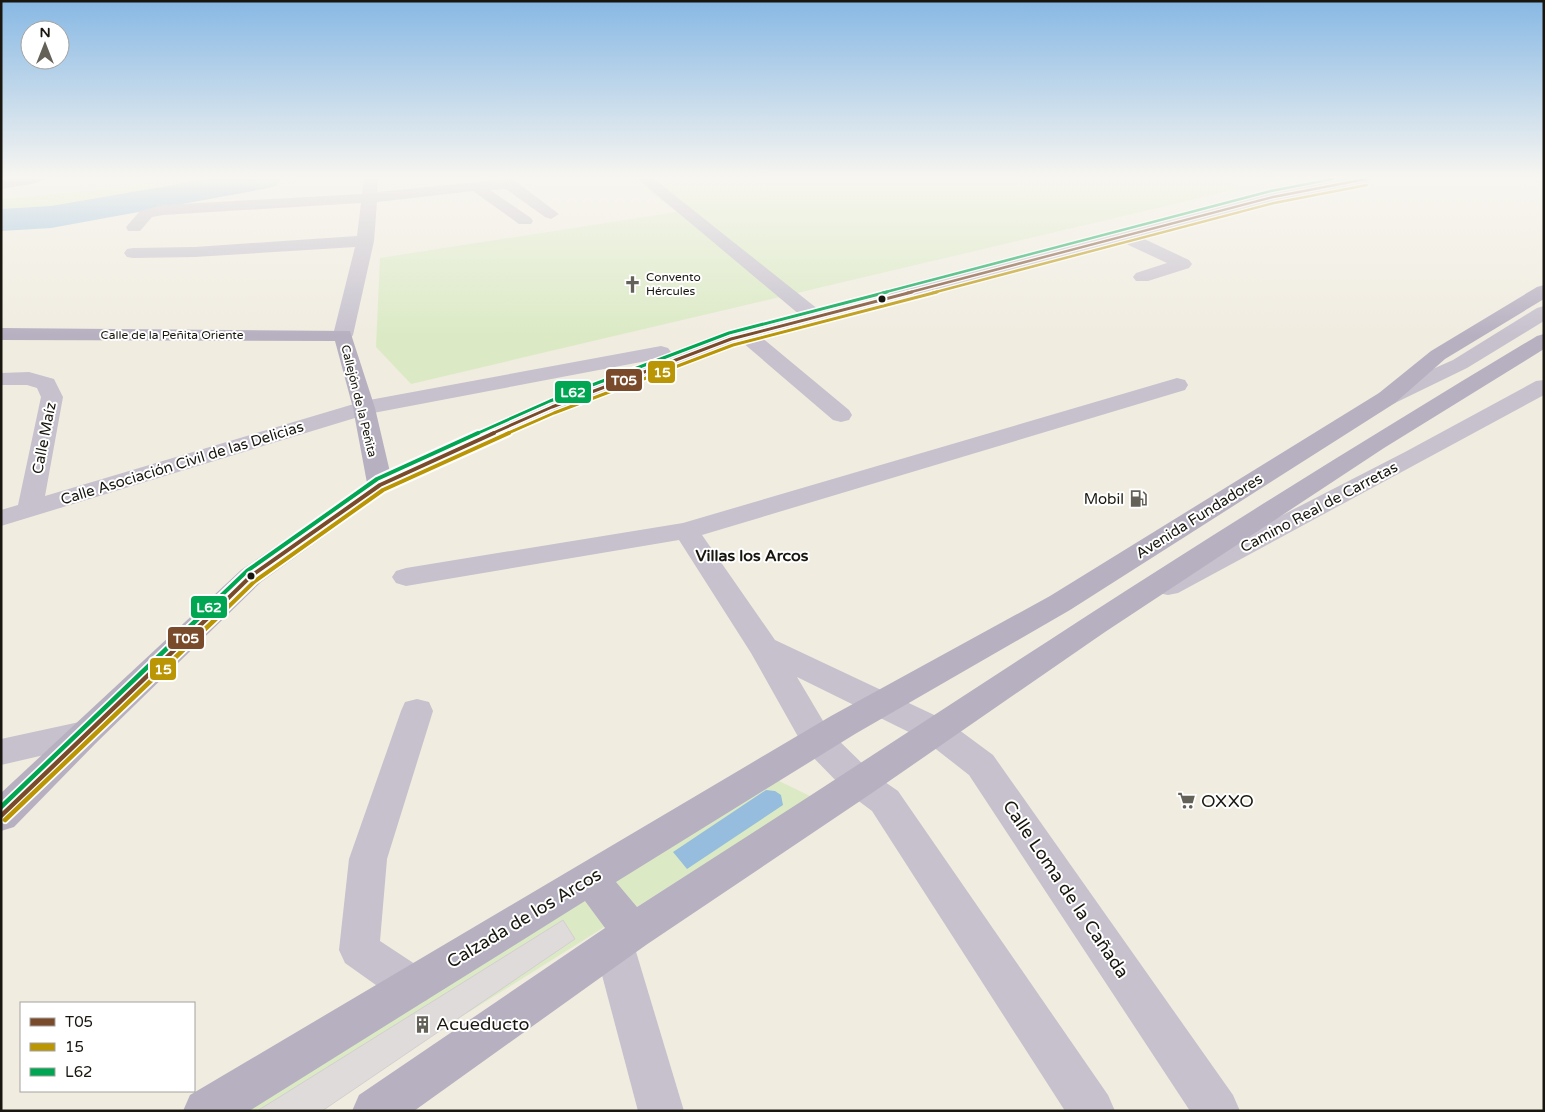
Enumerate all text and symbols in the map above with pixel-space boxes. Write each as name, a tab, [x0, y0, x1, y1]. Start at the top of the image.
north arrow	[20, 20, 70, 70]
text: N	[39, 24, 51, 41]
place label: Convento Hércules	[646, 270, 701, 298]
church icon: Convento Hércules	[622, 274, 642, 294]
unlabelled marker	[877, 294, 887, 304]
street label: Calle de la Peñita Oriente	[100, 328, 244, 342]
street label: Callejón de la Peñita	[338, 343, 380, 459]
line badge: 15	[647, 360, 676, 384]
text: 15	[653, 364, 671, 381]
line badge: T05	[605, 368, 643, 392]
text: T05	[610, 372, 637, 389]
line badge: L62	[554, 380, 592, 404]
text: L62	[560, 384, 586, 401]
street label: Calle Maíz	[28, 401, 60, 475]
street label: Calle Asociación Civil de las Delicias	[58, 417, 306, 509]
street label: Camino Real de Carretas	[1237, 458, 1401, 556]
street label: Avenida Fundadores	[1132, 470, 1266, 562]
fuel station icon: Mobil	[1128, 489, 1148, 509]
place label: Mobil	[1084, 490, 1124, 508]
district label: Villas los Arcos	[696, 546, 809, 566]
unlabelled marker	[246, 571, 256, 581]
line badge: L62	[190, 595, 228, 619]
text: L62	[196, 599, 222, 616]
line badge: T05	[167, 626, 205, 650]
text: T05	[172, 630, 199, 647]
line badge: 15	[149, 657, 177, 681]
text: 15	[154, 661, 172, 678]
place label: OXXO	[1201, 790, 1254, 812]
supermarket icon: OXXO	[1177, 791, 1197, 811]
street label: Calle Loma de la Cañada	[998, 796, 1134, 982]
street label: Calzada de los Arcos	[443, 863, 605, 973]
legend	[20, 1002, 195, 1092]
text: T05	[65, 1013, 93, 1031]
place label: Acueducto	[436, 1013, 530, 1035]
building icon: Acueducto	[412, 1014, 432, 1034]
text: 15	[65, 1038, 84, 1056]
text: L62	[65, 1063, 92, 1081]

